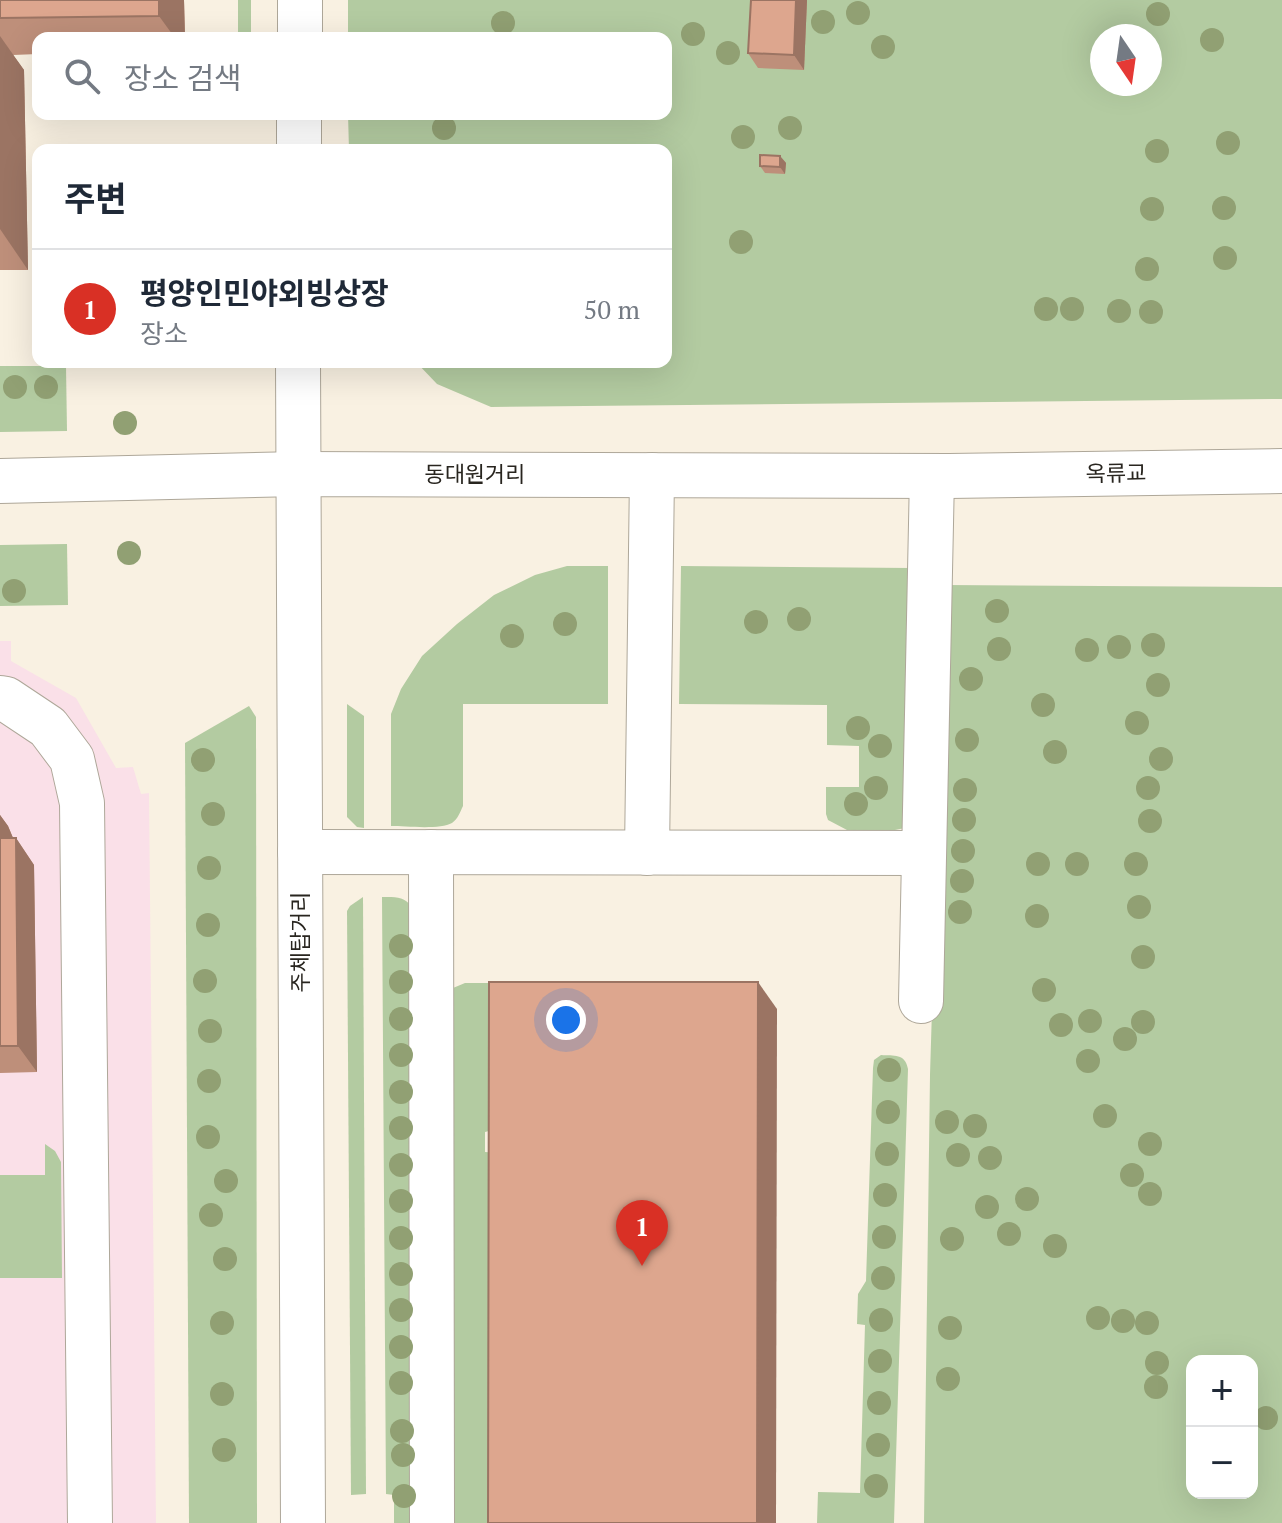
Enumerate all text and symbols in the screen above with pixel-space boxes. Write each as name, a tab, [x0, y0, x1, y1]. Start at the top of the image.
north arrow	[1090, 24, 1162, 96]
search box	[32, 32, 672, 120]
icon: search	[60, 54, 104, 98]
text: 장소 검색	[124, 58, 242, 98]
text: 주변	[64, 176, 127, 221]
text: 평양인민야외빙상장	[140, 273, 388, 313]
text: 1	[83, 292, 97, 326]
text: 50 m	[584, 292, 640, 326]
text: 장소	[140, 316, 188, 350]
street label: 옥류교	[1085, 457, 1147, 488]
street label: 동대원거리	[424, 459, 526, 488]
street label: 주체탑거리	[285, 891, 314, 993]
your location	[546, 1000, 586, 1040]
pin: 1	[616, 1200, 668, 1266]
map controls	[1186, 1355, 1258, 1499]
button: +	[1186, 1355, 1258, 1427]
button: −	[1186, 1427, 1258, 1499]

